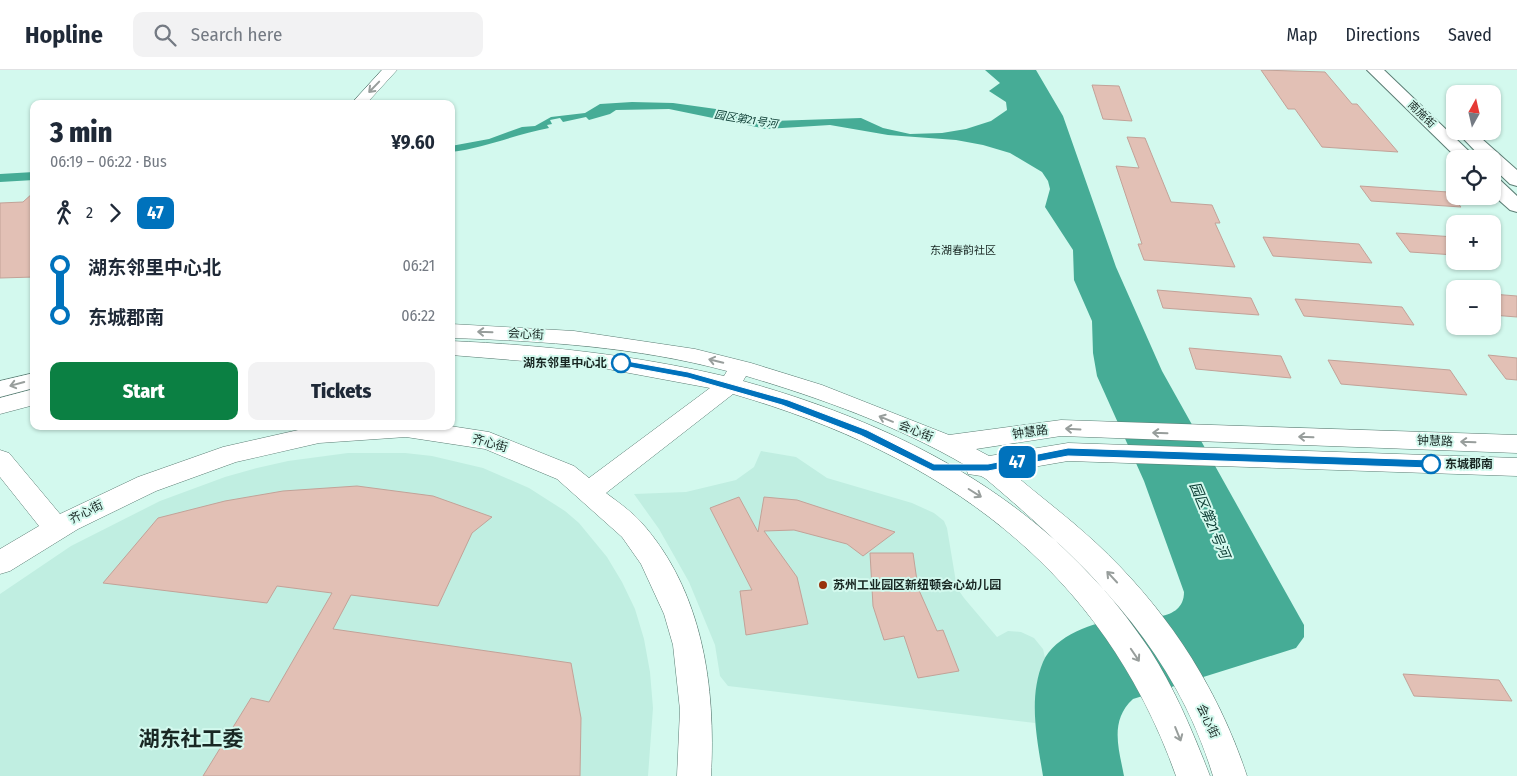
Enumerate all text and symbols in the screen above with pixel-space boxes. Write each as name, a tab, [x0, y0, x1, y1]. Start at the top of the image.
search box	[133, 12, 483, 57]
text: Hopline	[25, 21, 103, 49]
icon: search	[151, 21, 179, 49]
text: Search here	[191, 23, 282, 46]
text: Map	[1286, 24, 1318, 46]
text: Directions	[1346, 24, 1420, 46]
text: Saved	[1448, 24, 1492, 46]
one-way arrow	[368, 81, 380, 93]
north arrow	[1446, 85, 1501, 140]
map controls	[1446, 85, 1501, 335]
street label: 南施街	[1405, 98, 1438, 130]
water label: 园区第21号河	[713, 108, 781, 131]
text: 3 min	[50, 116, 112, 149]
text: ¥9.60	[391, 131, 435, 154]
button: locate	[1446, 150, 1501, 205]
text: 06:19 – 06:22 · Bus	[50, 152, 167, 171]
icon: walk	[50, 199, 78, 227]
icon: forward	[101, 199, 129, 227]
text: 47	[147, 202, 164, 224]
text: 2	[86, 203, 93, 222]
button: +	[1446, 215, 1501, 270]
district label: 东湖春韵社区	[930, 244, 996, 257]
text: 湖东邻里中心北	[88, 256, 221, 279]
text: 06:21	[402, 256, 435, 275]
button: −	[1446, 280, 1501, 335]
text: 东城郡南	[88, 306, 164, 329]
text: 06:22	[401, 306, 435, 325]
street label: 会心街	[508, 326, 544, 342]
one-way arrow	[478, 327, 494, 337]
marker: 湖东邻里中心北	[611, 353, 631, 373]
place label: 湖东邻里中心北	[523, 356, 607, 370]
one-way arrow	[708, 356, 724, 365]
button: Start	[50, 362, 238, 420]
button: Tickets	[248, 362, 435, 420]
one-way arrow	[9, 380, 25, 390]
one-way arrow	[879, 413, 894, 423]
street label: 会心街	[897, 418, 935, 444]
street label: 钟慧路	[1011, 423, 1049, 441]
one-way arrow	[1065, 424, 1081, 434]
one-way arrow	[1152, 428, 1168, 438]
street label: 齐心街	[471, 431, 509, 455]
one-way arrow	[1298, 433, 1314, 442]
street label: 钟慧路	[1417, 433, 1453, 449]
one-way arrow	[1461, 437, 1477, 447]
line badge: 47	[994, 446, 1040, 478]
text: 47	[1009, 451, 1025, 473]
marker: 东城郡南	[1421, 454, 1441, 474]
place label: 东城郡南	[1445, 457, 1493, 471]
water label: 园区第21号河	[1186, 479, 1234, 564]
one-way arrow	[967, 489, 981, 499]
street label: 齐心街	[67, 498, 105, 526]
one-way arrow	[1106, 571, 1118, 583]
place label: 苏州工业园区新纽顿会心幼儿园	[833, 578, 1001, 592]
marker: 苏州工业园区新纽顿会心幼儿园	[817, 579, 829, 591]
one-way arrow	[1130, 647, 1140, 661]
street label: 会心街	[1194, 702, 1222, 740]
district label: 湖东社工委	[139, 726, 244, 752]
one-way arrow	[1174, 726, 1183, 741]

